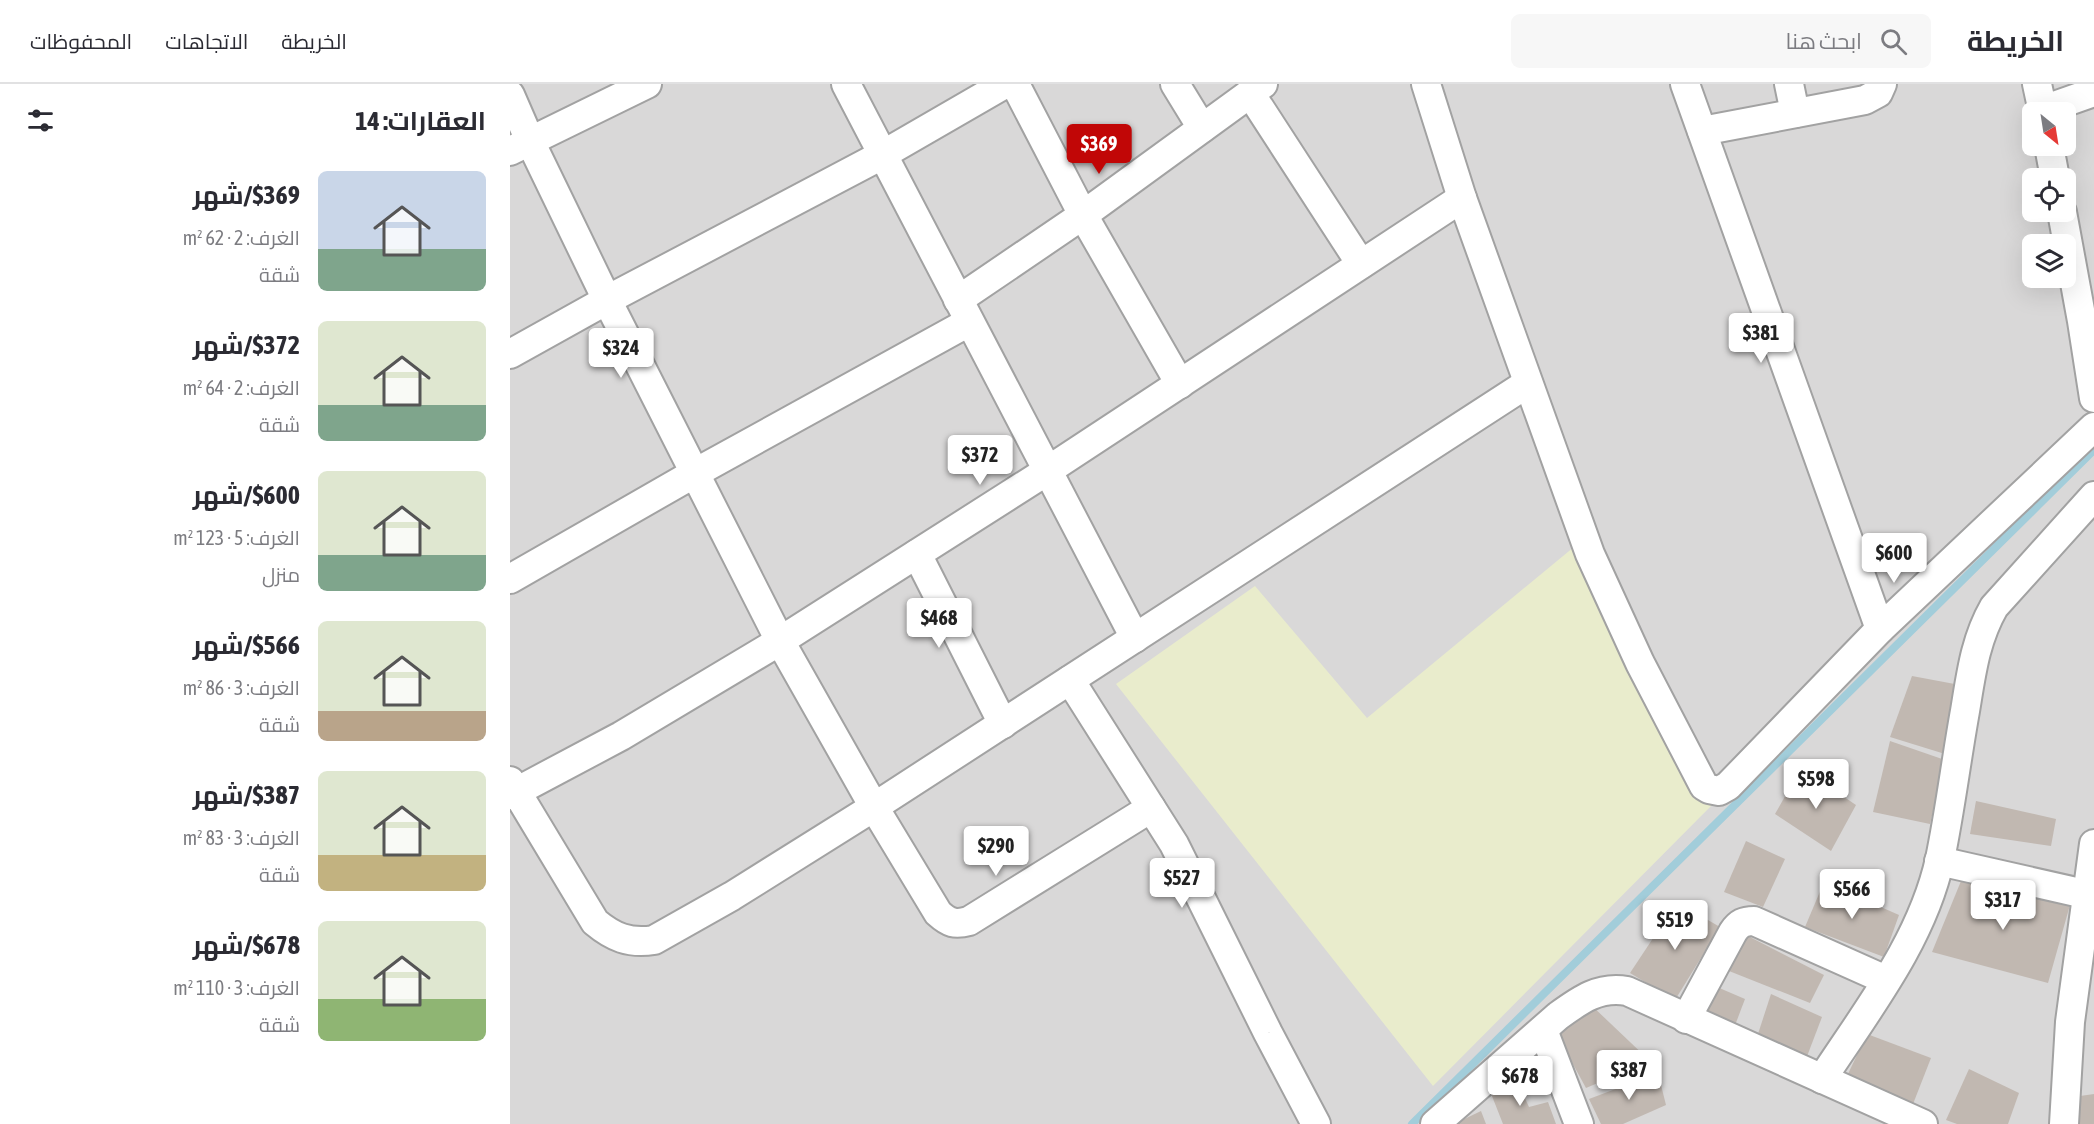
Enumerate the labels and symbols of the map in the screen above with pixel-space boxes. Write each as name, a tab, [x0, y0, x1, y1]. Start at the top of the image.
north arrow	[2022, 102, 2076, 156]
pin: $369	[1063, 124, 1135, 175]
pin: $381	[1725, 313, 1797, 364]
pin: $324	[585, 328, 657, 379]
pin: $372	[944, 435, 1016, 486]
pin: $600	[1858, 533, 1930, 584]
pin: $468	[903, 598, 975, 649]
pin: $598	[1780, 759, 1852, 810]
pin: $290	[960, 826, 1032, 877]
pin: $527	[1146, 858, 1218, 909]
pin: $566	[1816, 869, 1888, 920]
pin: $317	[1967, 880, 2039, 931]
pin: $519	[1639, 900, 1711, 951]
pin: $387	[1593, 1050, 1665, 1101]
pin: $678	[1484, 1056, 1556, 1107]

